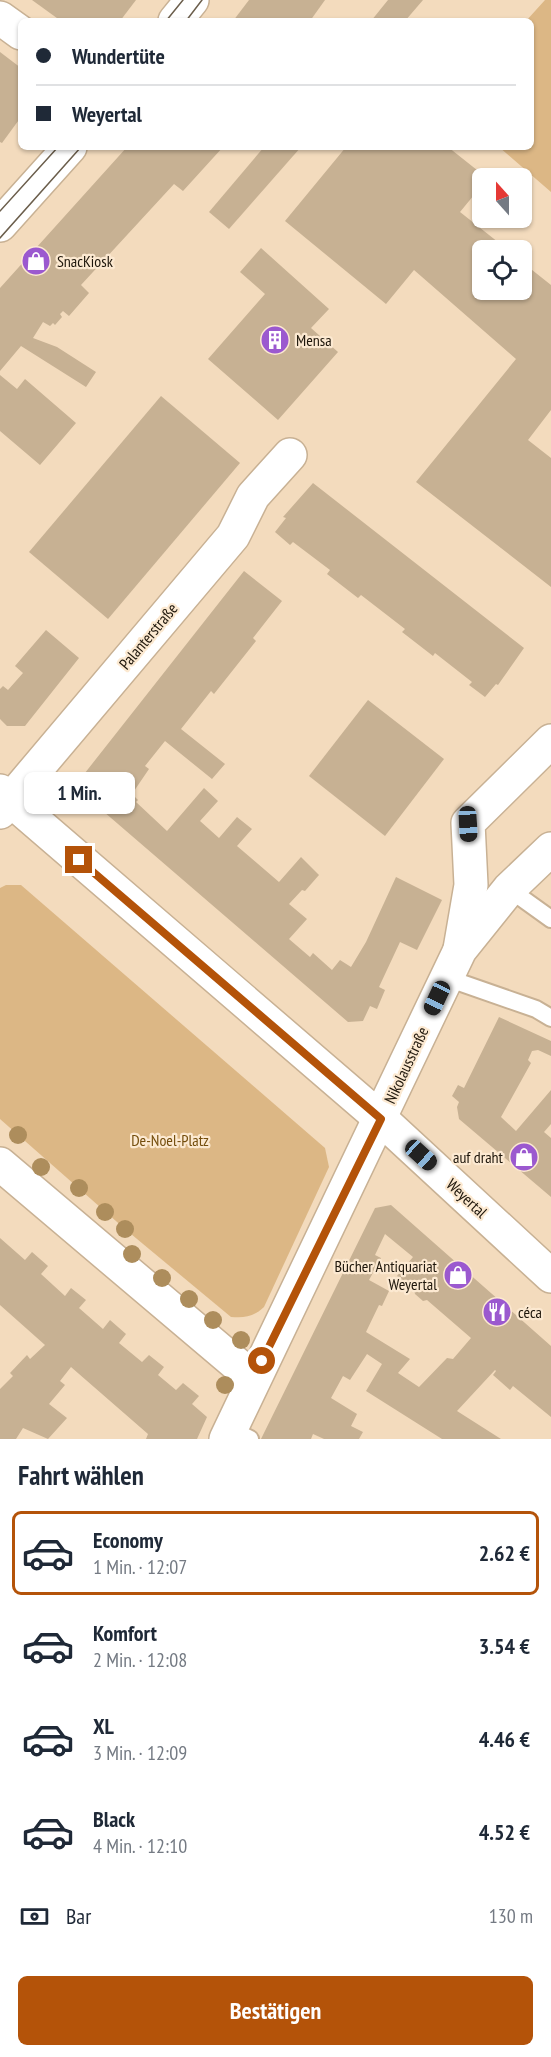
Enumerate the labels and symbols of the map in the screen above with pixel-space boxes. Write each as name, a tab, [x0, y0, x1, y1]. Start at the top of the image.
north arrow	[472, 168, 532, 228]
shop icon: SnacKiosk	[20, 245, 52, 277]
place label: SnacKiosk	[57, 251, 114, 271]
building icon: Mensa	[259, 324, 291, 356]
place label: Mensa	[296, 330, 332, 350]
street label: Palanterstraße	[114, 599, 182, 673]
callout: 1 Min.	[23, 773, 134, 815]
car	[458, 806, 478, 842]
route end	[65, 846, 92, 873]
car	[421, 978, 453, 1018]
street label: Nikolausstraße	[379, 1023, 433, 1107]
park label: De-Noel-Platz	[131, 1130, 209, 1150]
car	[402, 1136, 440, 1174]
shop icon: auf draht	[508, 1141, 540, 1173]
place label: auf draht	[453, 1147, 504, 1167]
street label: Weyertal	[442, 1174, 492, 1222]
place label: Bücher Antiquariat Weyertal	[334, 1256, 438, 1294]
shop icon: Bücher Antiquariat Weyertal	[442, 1259, 474, 1291]
restaurant icon: céca	[481, 1296, 513, 1328]
place label: céca	[518, 1302, 542, 1322]
route start	[248, 1347, 275, 1374]

